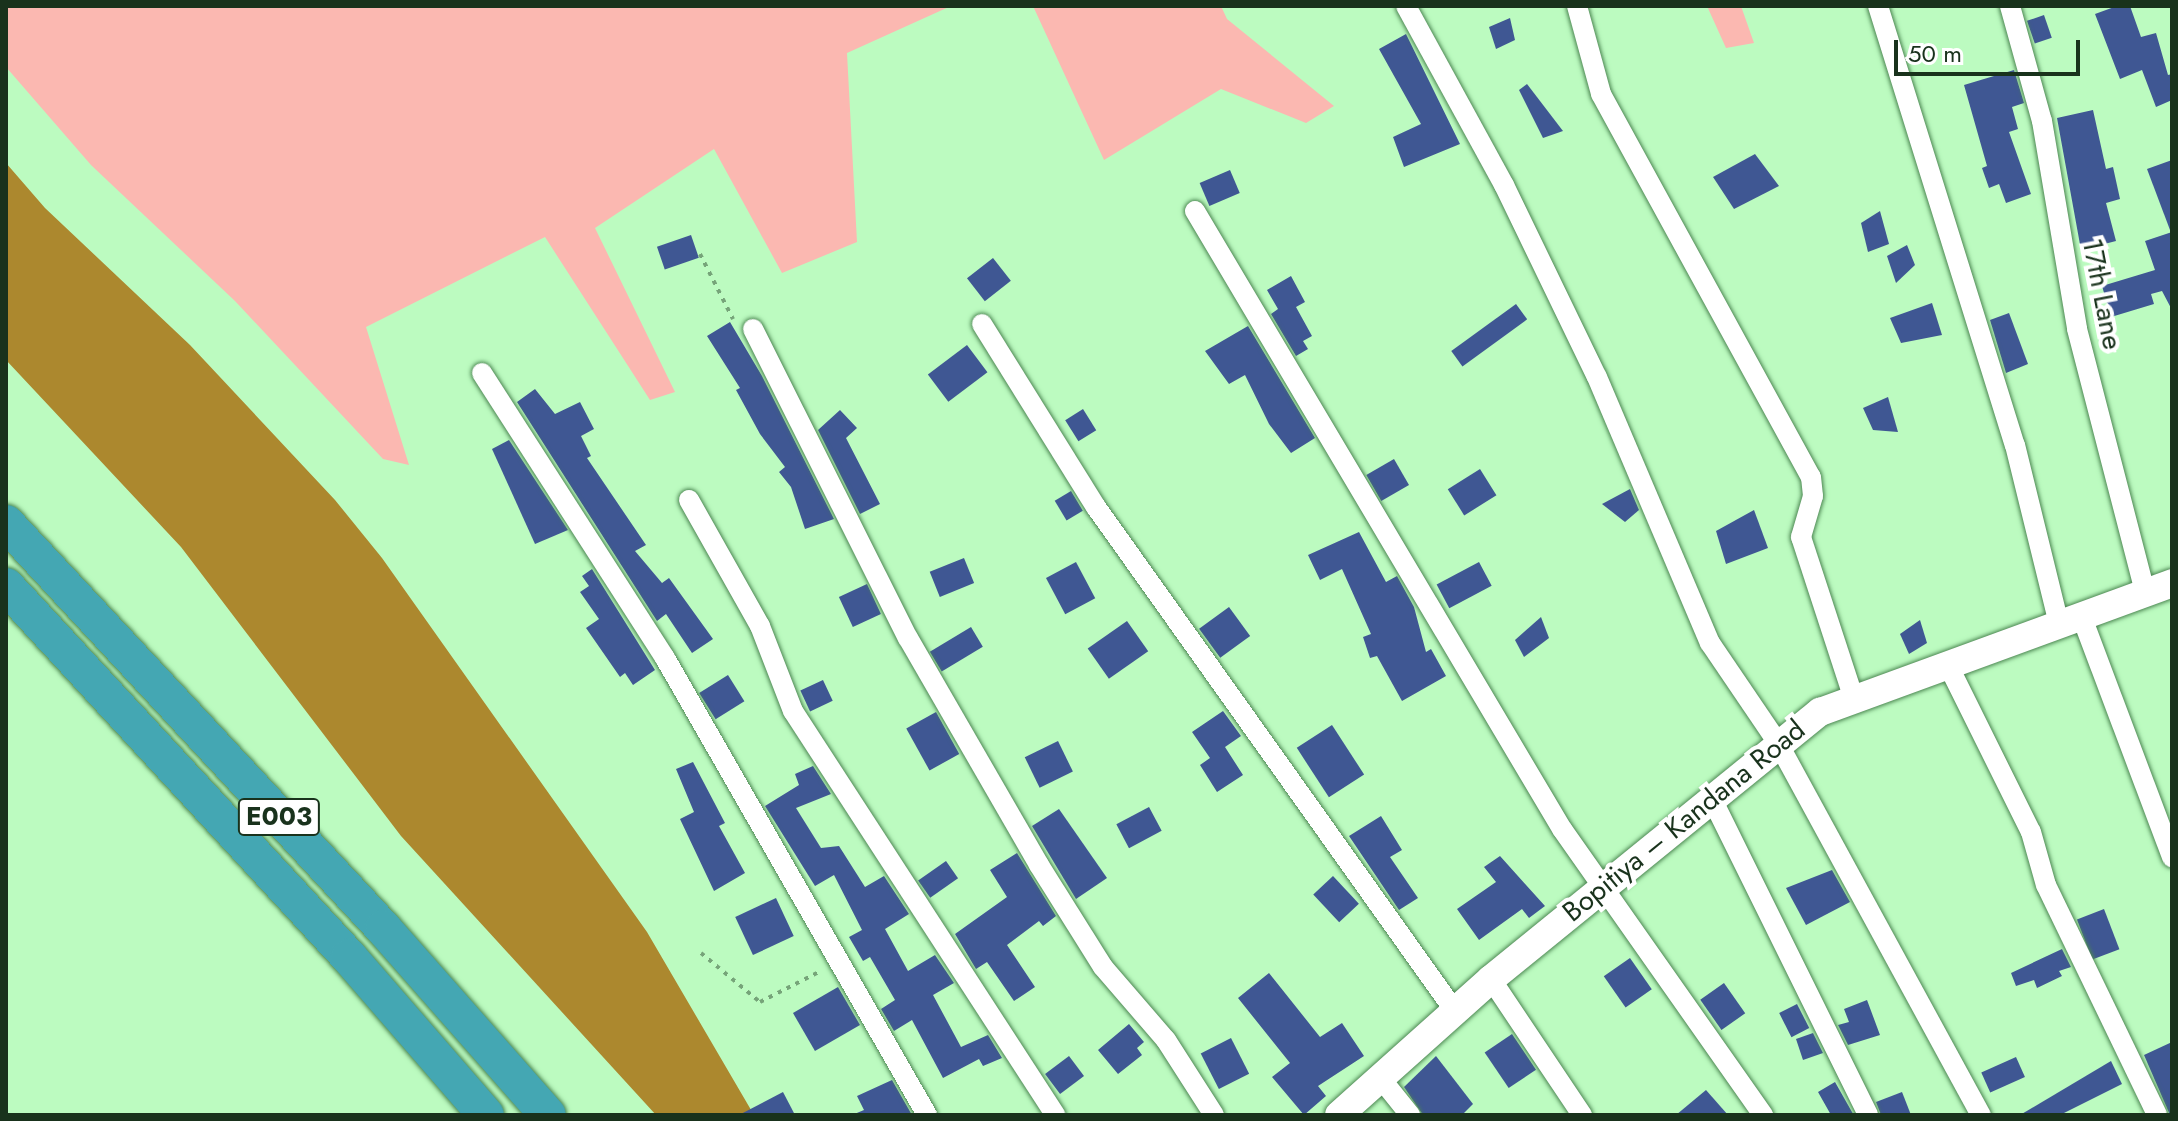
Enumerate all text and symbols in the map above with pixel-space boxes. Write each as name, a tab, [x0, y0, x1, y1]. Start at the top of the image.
scale bar	[1898, 24, 2084, 74]
text: 50 m	[1908, 36, 1962, 71]
street label: 17th Lane	[2075, 236, 2129, 352]
street label: Bopitiya – Kandana Road	[1556, 713, 1812, 929]
road number: E003	[237, 795, 321, 839]

